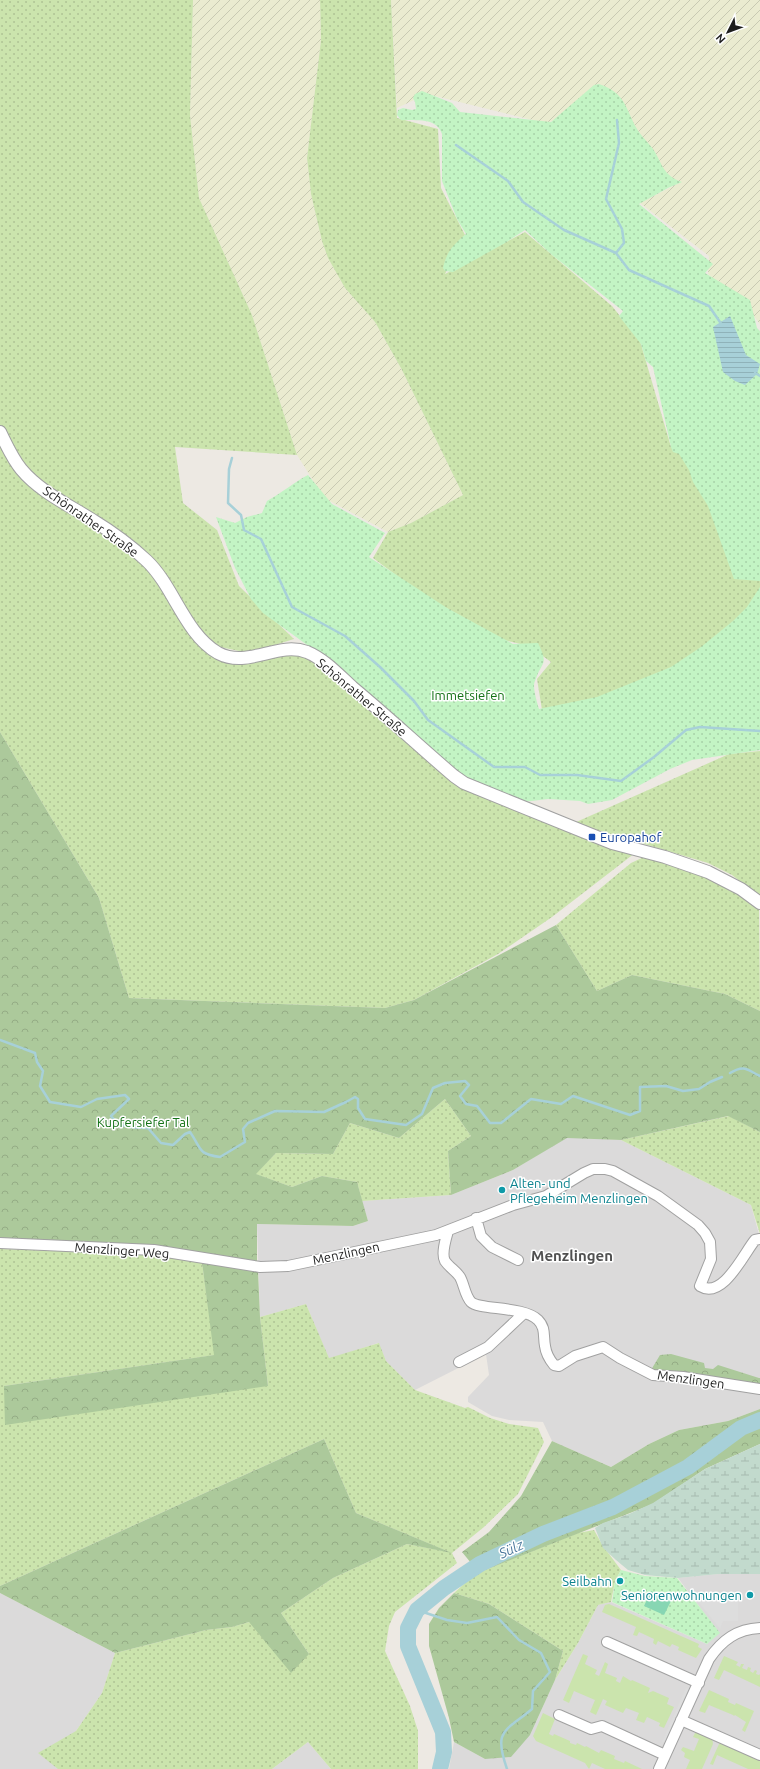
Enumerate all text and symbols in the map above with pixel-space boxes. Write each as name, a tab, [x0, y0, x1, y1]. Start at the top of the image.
north arrow	[708, 12, 748, 52]
text: N	[713, 32, 728, 46]
street label: Schönrather Straße	[41, 483, 141, 559]
street label: Schönrather Straße	[314, 655, 410, 739]
park label: Immetsiefen	[431, 688, 505, 702]
place label: Europahof	[600, 830, 661, 844]
marker: Europahof	[587, 832, 597, 842]
park label: Kupfersiefer Tal	[97, 1115, 190, 1129]
place label: Alten- und Pflegeheim Menzlingen	[510, 1176, 648, 1205]
marker: Alten- und Pflegeheim Menzlingen	[497, 1185, 507, 1195]
street label: Menzlingen	[311, 1239, 381, 1267]
street label: Menzlinger Weg	[74, 1240, 170, 1260]
district label: Menzlingen	[531, 1247, 613, 1264]
street label: Menzlingen	[656, 1367, 726, 1391]
water label: Sülz	[495, 1536, 526, 1562]
place label: Seilbahn	[562, 1574, 612, 1588]
marker: Seilbahn	[615, 1576, 625, 1586]
place label: Seniorenwohnungen	[621, 1588, 742, 1602]
marker: Seniorenwohnungen	[745, 1590, 755, 1600]

